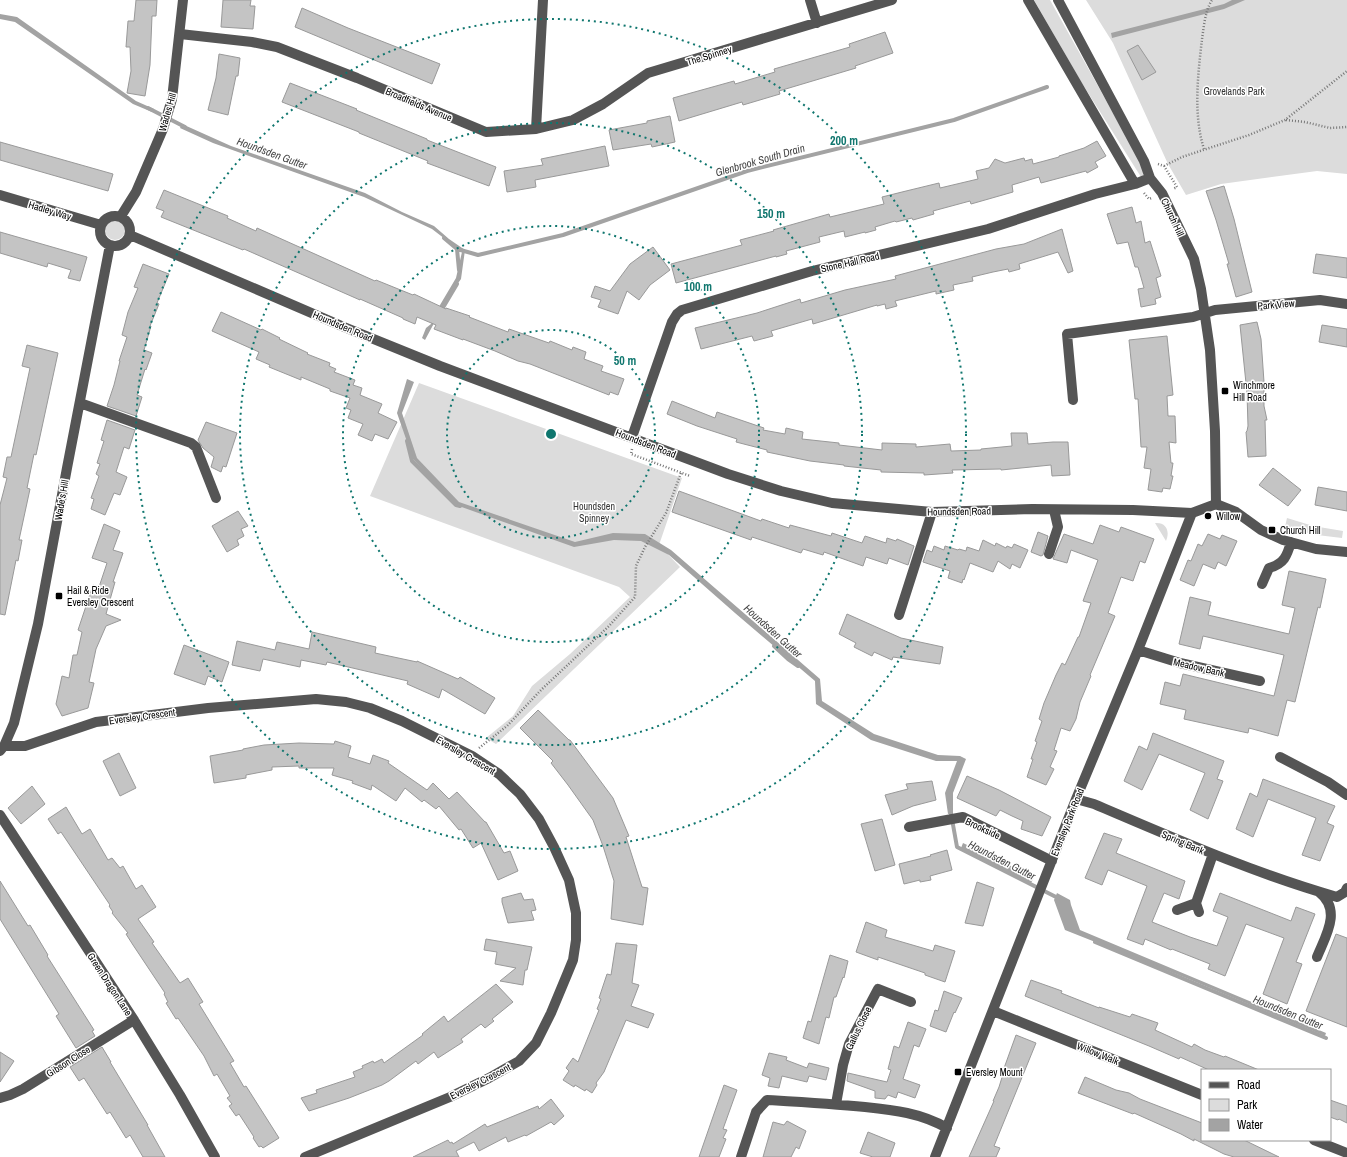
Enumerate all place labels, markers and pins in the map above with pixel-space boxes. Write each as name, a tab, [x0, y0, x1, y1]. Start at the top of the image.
place label: Winchmore Hill Road	[1233, 379, 1275, 404]
marker: Winchmore Hill Road	[1220, 386, 1230, 396]
centre of rings	[544, 427, 558, 441]
place label: Willow	[1216, 510, 1240, 523]
marker: Willow	[1203, 511, 1213, 521]
place label: Church Hill	[1280, 524, 1321, 537]
marker: Church Hill	[1267, 525, 1277, 535]
place label: Hail & Ride Eversley Crescent	[67, 584, 134, 609]
marker: Hail & Ride Eversley Crescent	[54, 591, 64, 601]
place label: Eversley Mount	[966, 1066, 1023, 1079]
marker: Eversley Mount	[953, 1067, 963, 1077]

